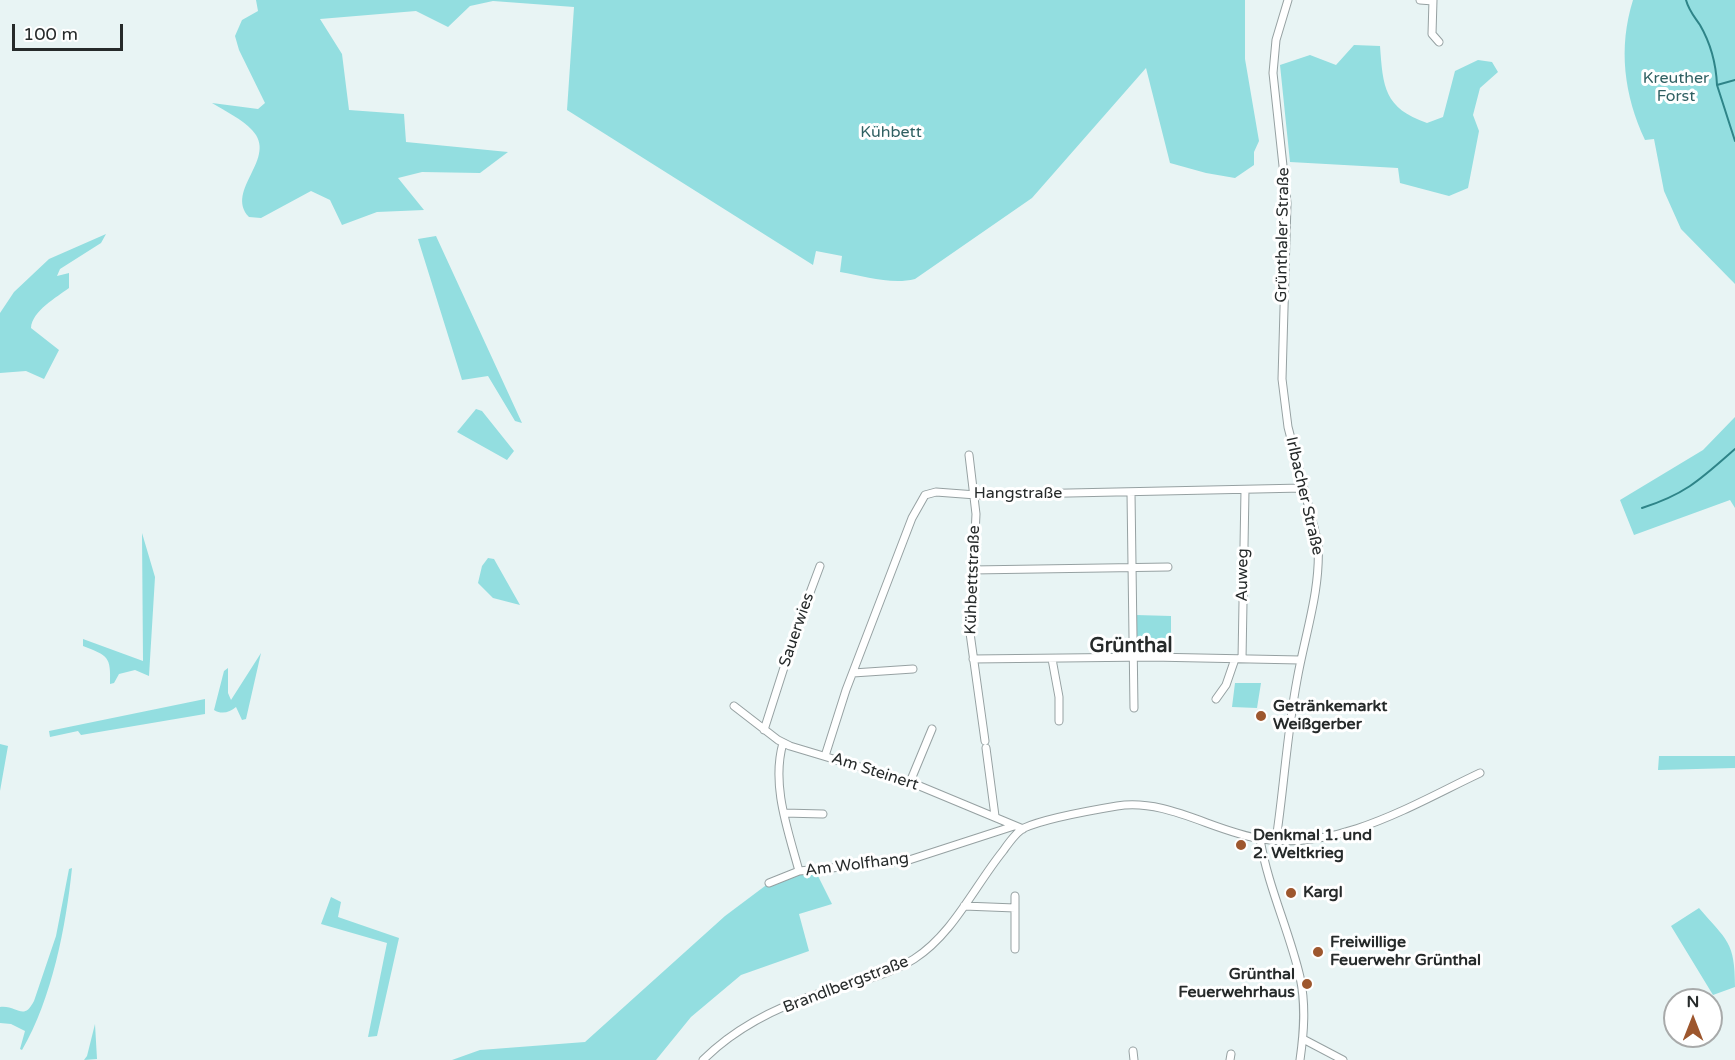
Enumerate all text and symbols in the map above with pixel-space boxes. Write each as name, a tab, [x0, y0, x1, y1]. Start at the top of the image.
scale bar	[15, 12, 126, 50]
text: 100 m	[23, 23, 78, 45]
park label: Kreuther Forst	[1643, 69, 1709, 107]
park label: Kühbett	[860, 123, 922, 143]
street label: Grünthaler Straße	[1272, 167, 1294, 303]
street label: Irlbacher Straße	[1281, 435, 1327, 557]
street label: Hangstraße	[974, 484, 1062, 504]
street label: Kühbettstraße	[962, 525, 984, 635]
street label: Auweg	[1233, 548, 1253, 602]
street label: Sauerwies	[775, 590, 819, 670]
district label: Grünthal	[1090, 635, 1172, 659]
place label: Getränkemarkt Weißgerber	[1273, 697, 1387, 735]
marker: Getränkemarkt Weißgerber	[1254, 709, 1268, 723]
street label: Am Steinert	[829, 749, 921, 795]
place label: Denkmal 1. und 2. Weltkrieg	[1253, 826, 1372, 864]
marker: Denkmal 1. und 2. Weltkrieg	[1234, 838, 1248, 852]
street label: Am Wolfhang	[804, 849, 910, 881]
place label: Kargl	[1303, 883, 1343, 903]
marker: Kargl	[1284, 886, 1298, 900]
place label: Freiwillige Feuerwehr Grünthal	[1330, 933, 1481, 971]
marker: Freiwillige Feuerwehr Grünthal	[1311, 945, 1325, 959]
street label: Brandlbergstraße	[781, 952, 911, 1018]
place label: Grünthal Feuerwehrhaus	[1178, 965, 1295, 1003]
marker: Grünthal Feuerwehrhaus	[1300, 977, 1314, 991]
north arrow	[1663, 988, 1723, 1048]
text: N	[1687, 992, 1699, 1012]

